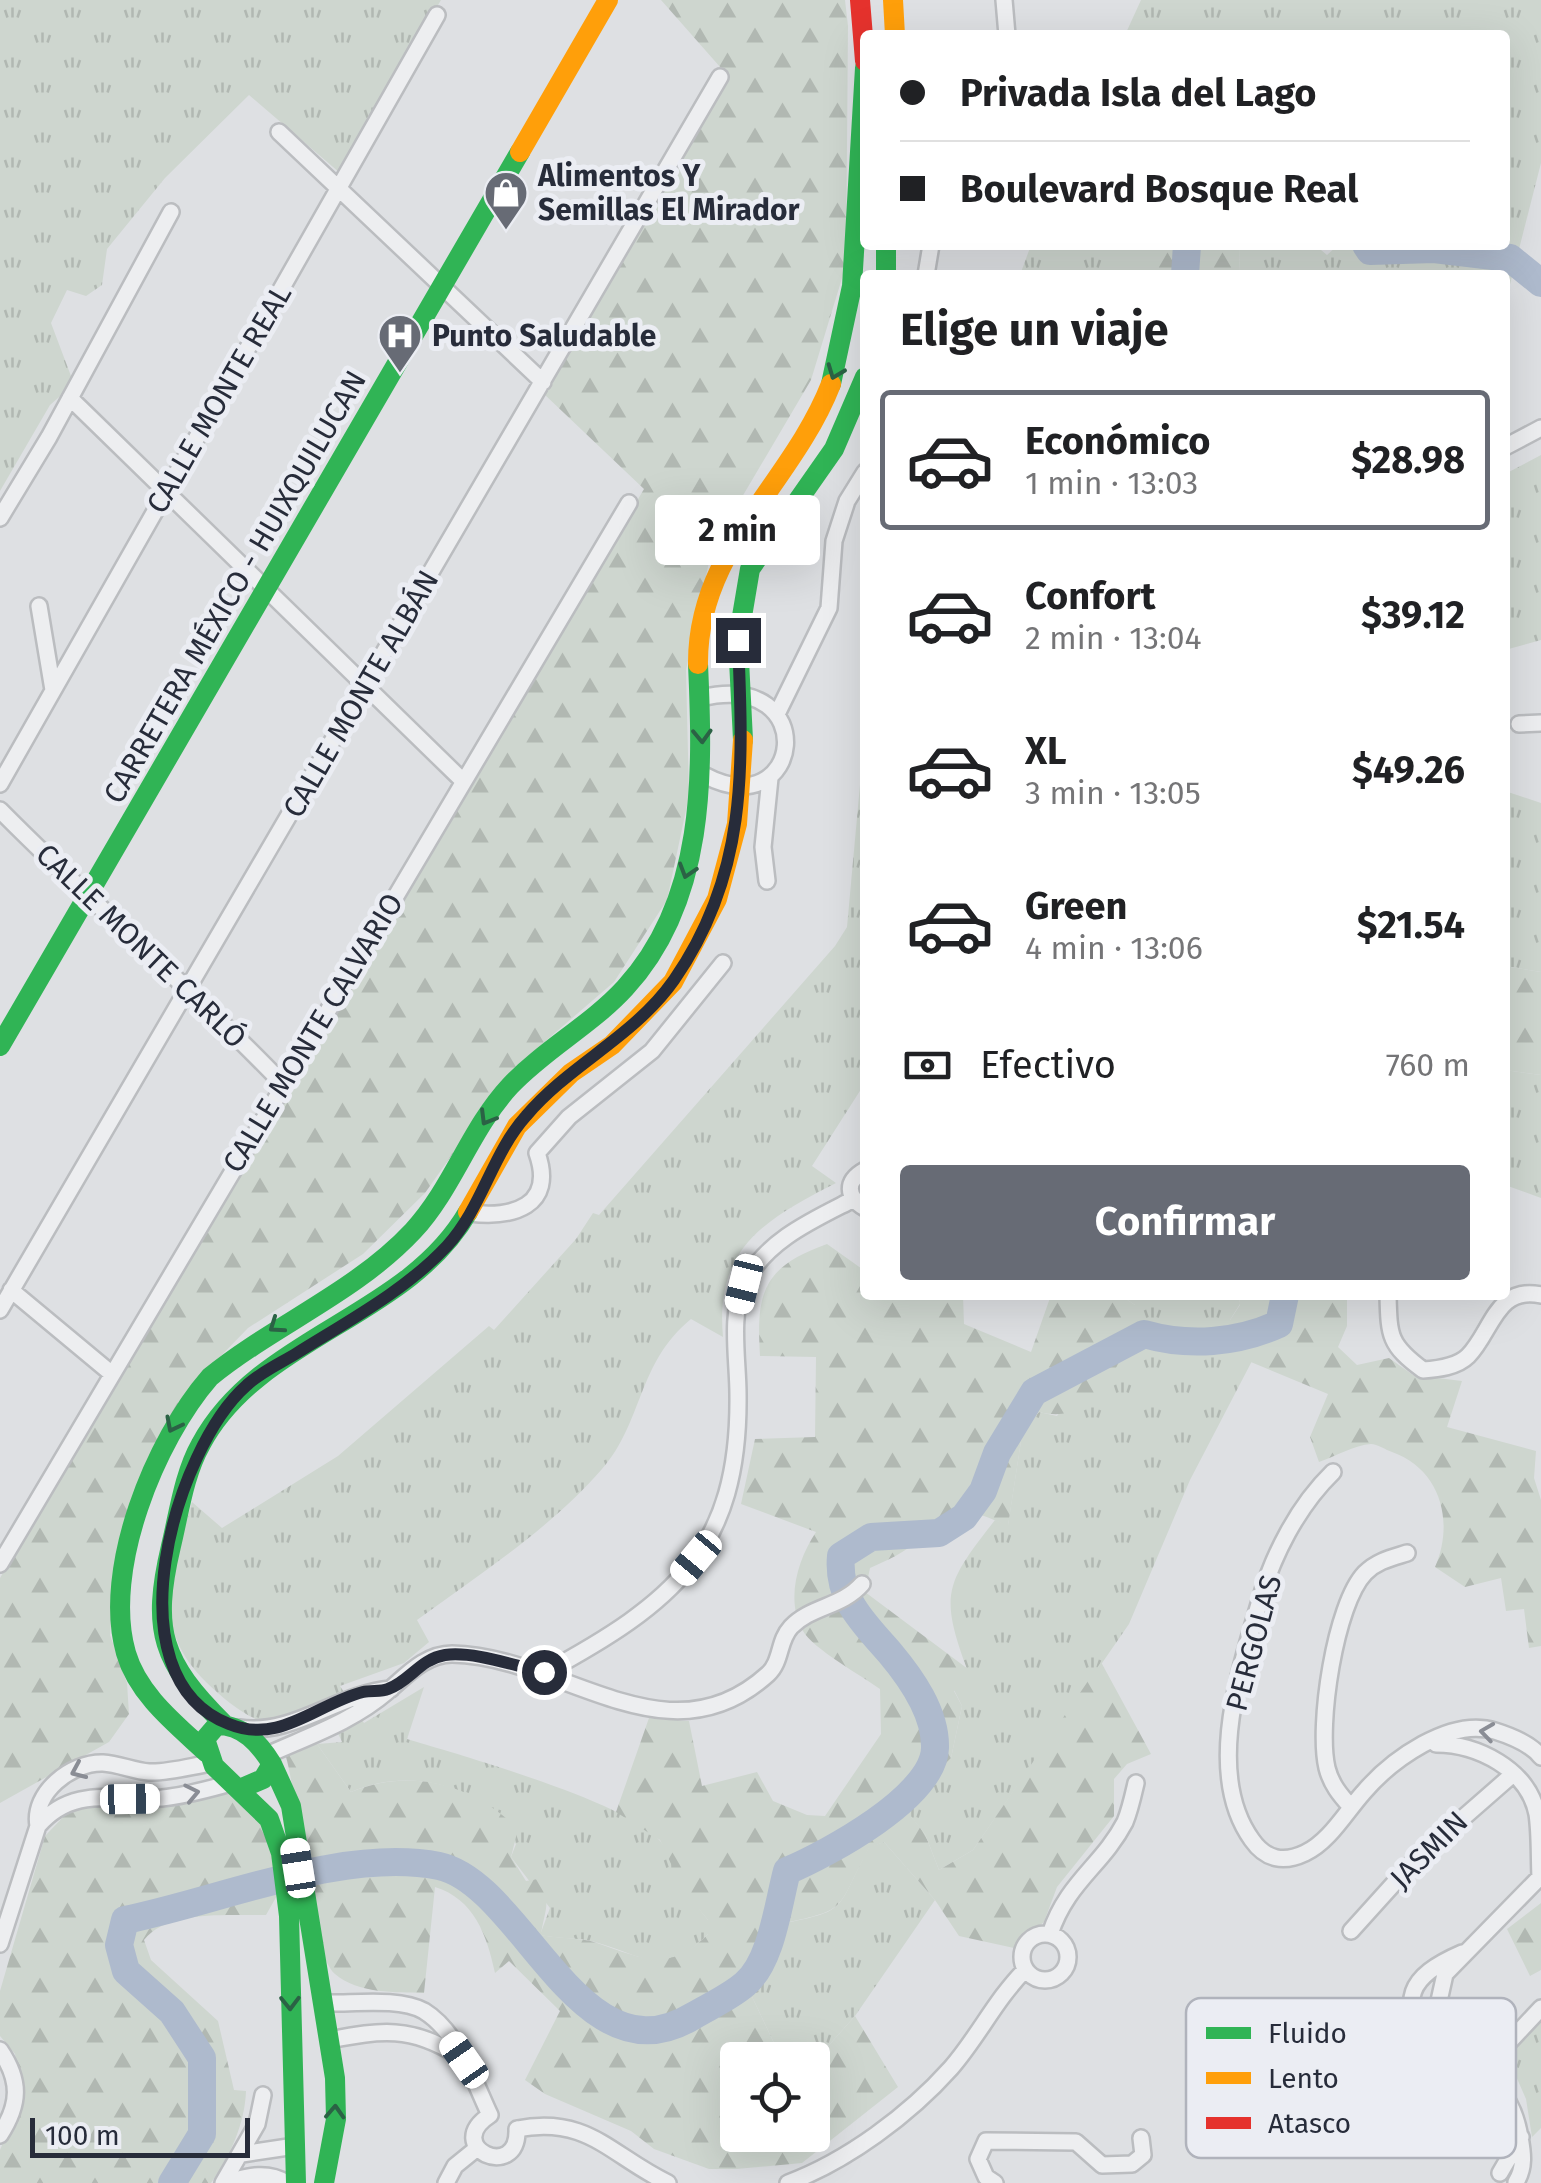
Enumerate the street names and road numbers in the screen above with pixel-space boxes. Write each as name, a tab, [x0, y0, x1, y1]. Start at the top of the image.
street label: CALLE MONTE REAL	[139, 278, 299, 520]
street label: CARRETERA MÉXICO - HUIXQUILUCAN	[96, 364, 374, 810]
street label: CALLE MONTE ALBÁN	[276, 564, 446, 824]
street label: CALLE MONTE CARLÓ	[28, 836, 254, 1056]
street label: CALLE MONTE CALVARIO	[215, 887, 411, 1179]
street label: PERGOLAS	[1219, 1571, 1289, 1715]
street label: JASMIN	[1383, 1804, 1475, 1896]

